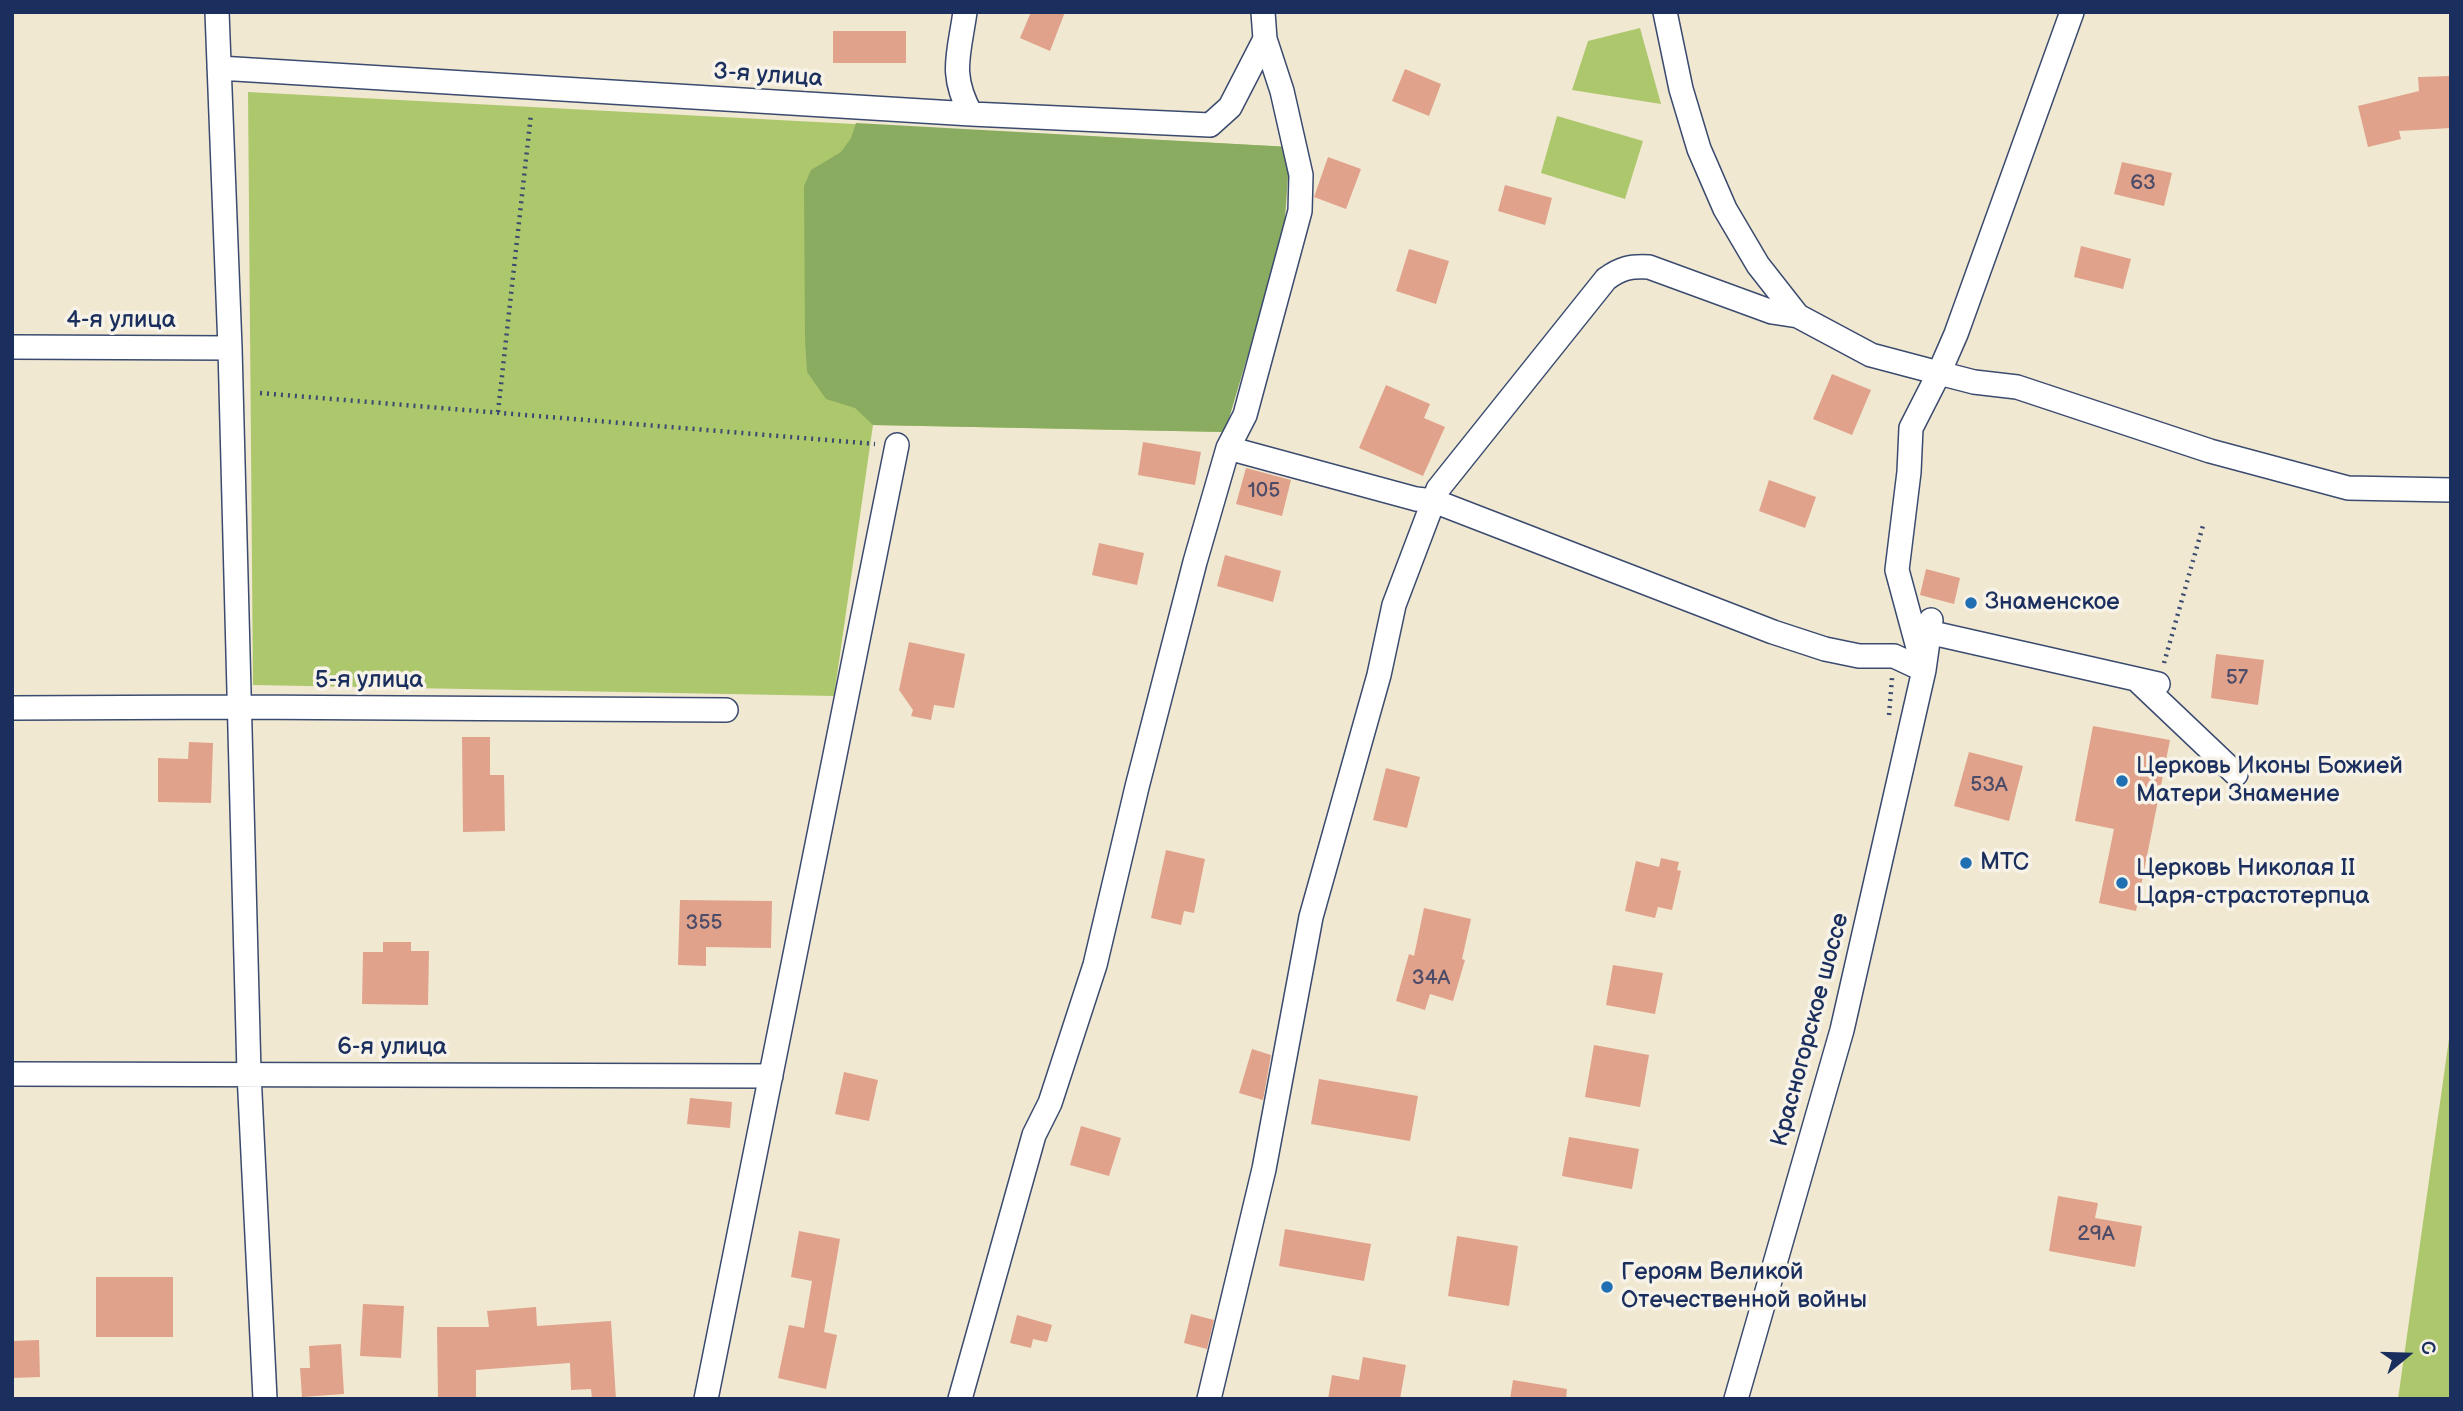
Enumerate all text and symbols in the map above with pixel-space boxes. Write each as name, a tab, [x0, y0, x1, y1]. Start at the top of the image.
street label: 3-я улица	[712, 58, 824, 94]
house number: 63	[2130, 171, 2156, 197]
street label: 4-я улица	[66, 307, 176, 335]
house number: 105	[1248, 479, 1280, 505]
place label: Знаменское	[1985, 589, 2120, 617]
marker: Знаменское	[1963, 595, 1979, 611]
house number: 57	[2226, 666, 2248, 692]
street label: 5-я улица	[315, 667, 423, 695]
place label: Церковь Иконы Божией Матери Знамение	[2136, 753, 2403, 809]
house number: 53А	[1970, 773, 2008, 799]
marker: Церковь Иконы Божией Матери Знамение	[2114, 773, 2130, 789]
place label: МТС	[1980, 849, 2029, 877]
marker: МТС	[1958, 855, 1974, 871]
place label: Церковь Николая II Царя-страстотерпца	[2136, 855, 2370, 911]
marker: Церковь Николая II Царя-страстотерпца	[2114, 875, 2130, 891]
street label: Красногорское шоссе	[1766, 910, 1856, 1150]
house number: 355	[686, 911, 722, 937]
house number: 34А	[1412, 966, 1450, 992]
street label: 6-я улица	[337, 1034, 447, 1062]
house number: 29А	[2077, 1222, 2115, 1248]
place label: Героям Великой Отечественной войны	[1621, 1259, 1867, 1315]
marker: Героям Великой Отечественной войны	[1599, 1279, 1615, 1295]
north arrow	[2372, 1320, 2442, 1390]
text: С	[2414, 1338, 2440, 1358]

